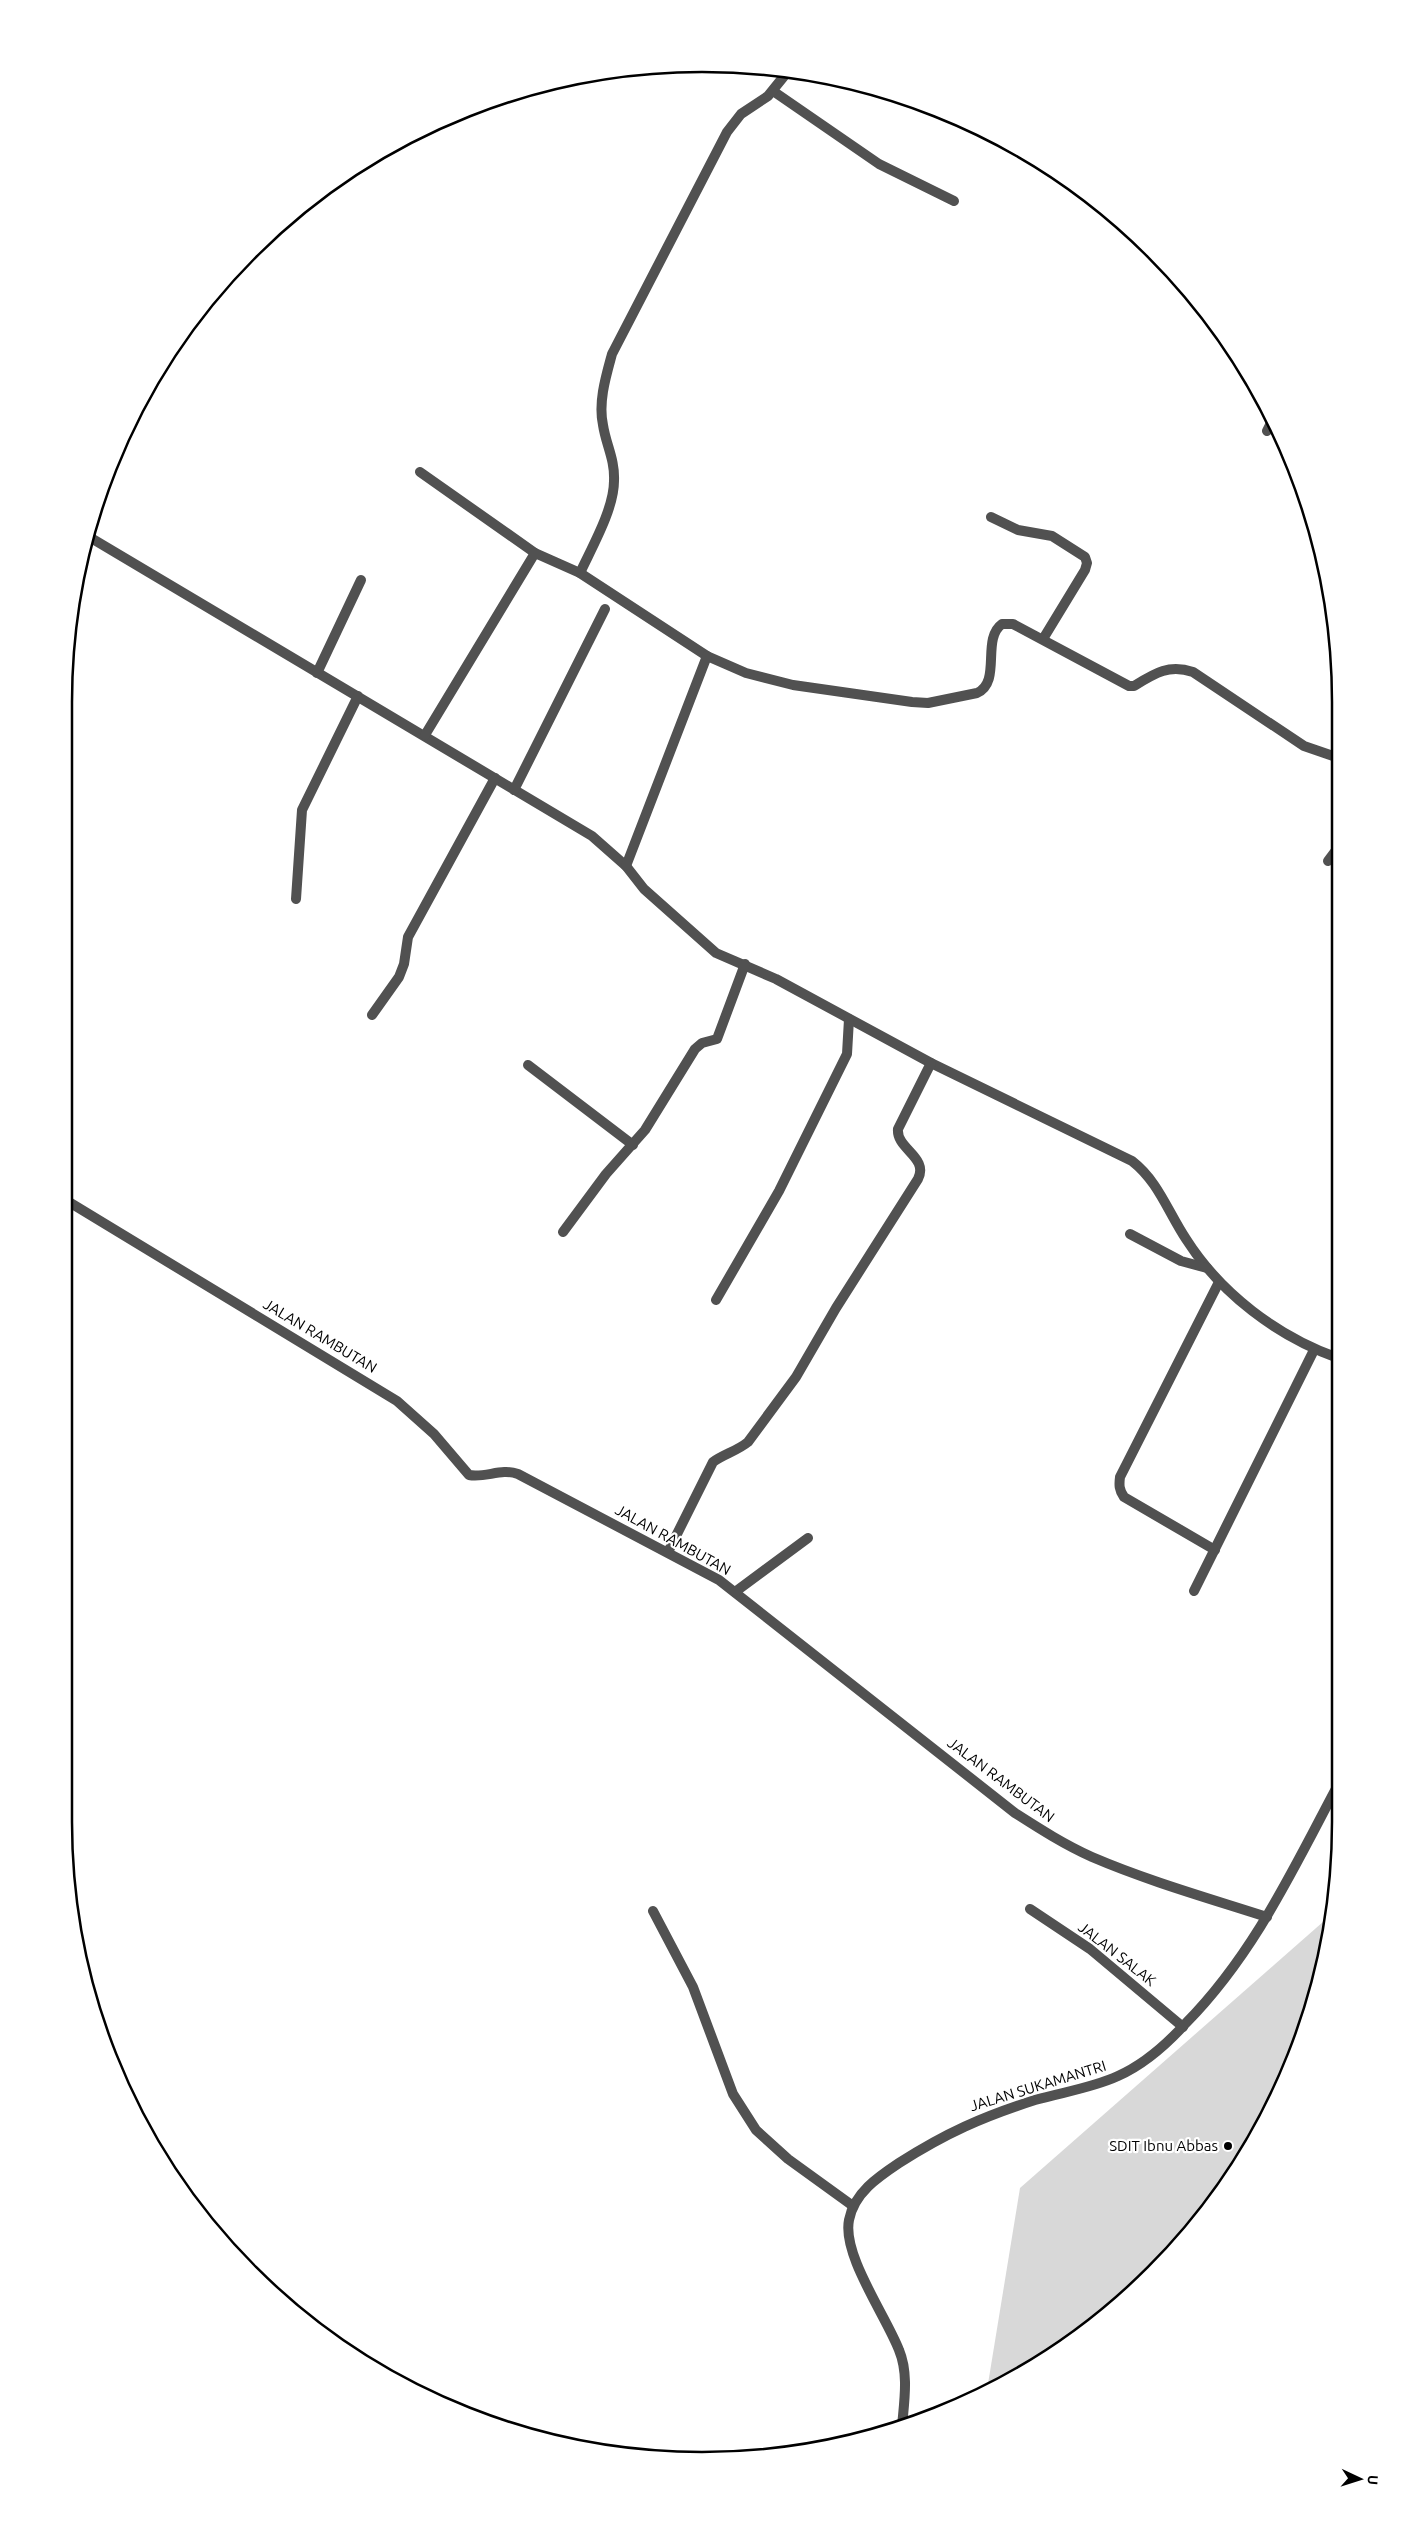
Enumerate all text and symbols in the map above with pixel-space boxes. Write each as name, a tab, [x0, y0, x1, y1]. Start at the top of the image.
street label: JALAN RAMBUTAN	[260, 1295, 380, 1376]
street label: JALAN RAMBUTAN	[613, 1501, 734, 1578]
street label: JALAN RAMBUTAN	[945, 1734, 1058, 1825]
street label: JALAN SALAK	[1075, 1918, 1159, 1989]
street label: JALAN SUKAMANTRI	[968, 2057, 1108, 2114]
place label: SDIT Ibnu Abbas	[1109, 2137, 1218, 2154]
marker: SDIT Ibnu Abbas	[1222, 2140, 1234, 2152]
north arrow	[1335, 2454, 1385, 2504]
text: U	[1365, 2474, 1381, 2485]

